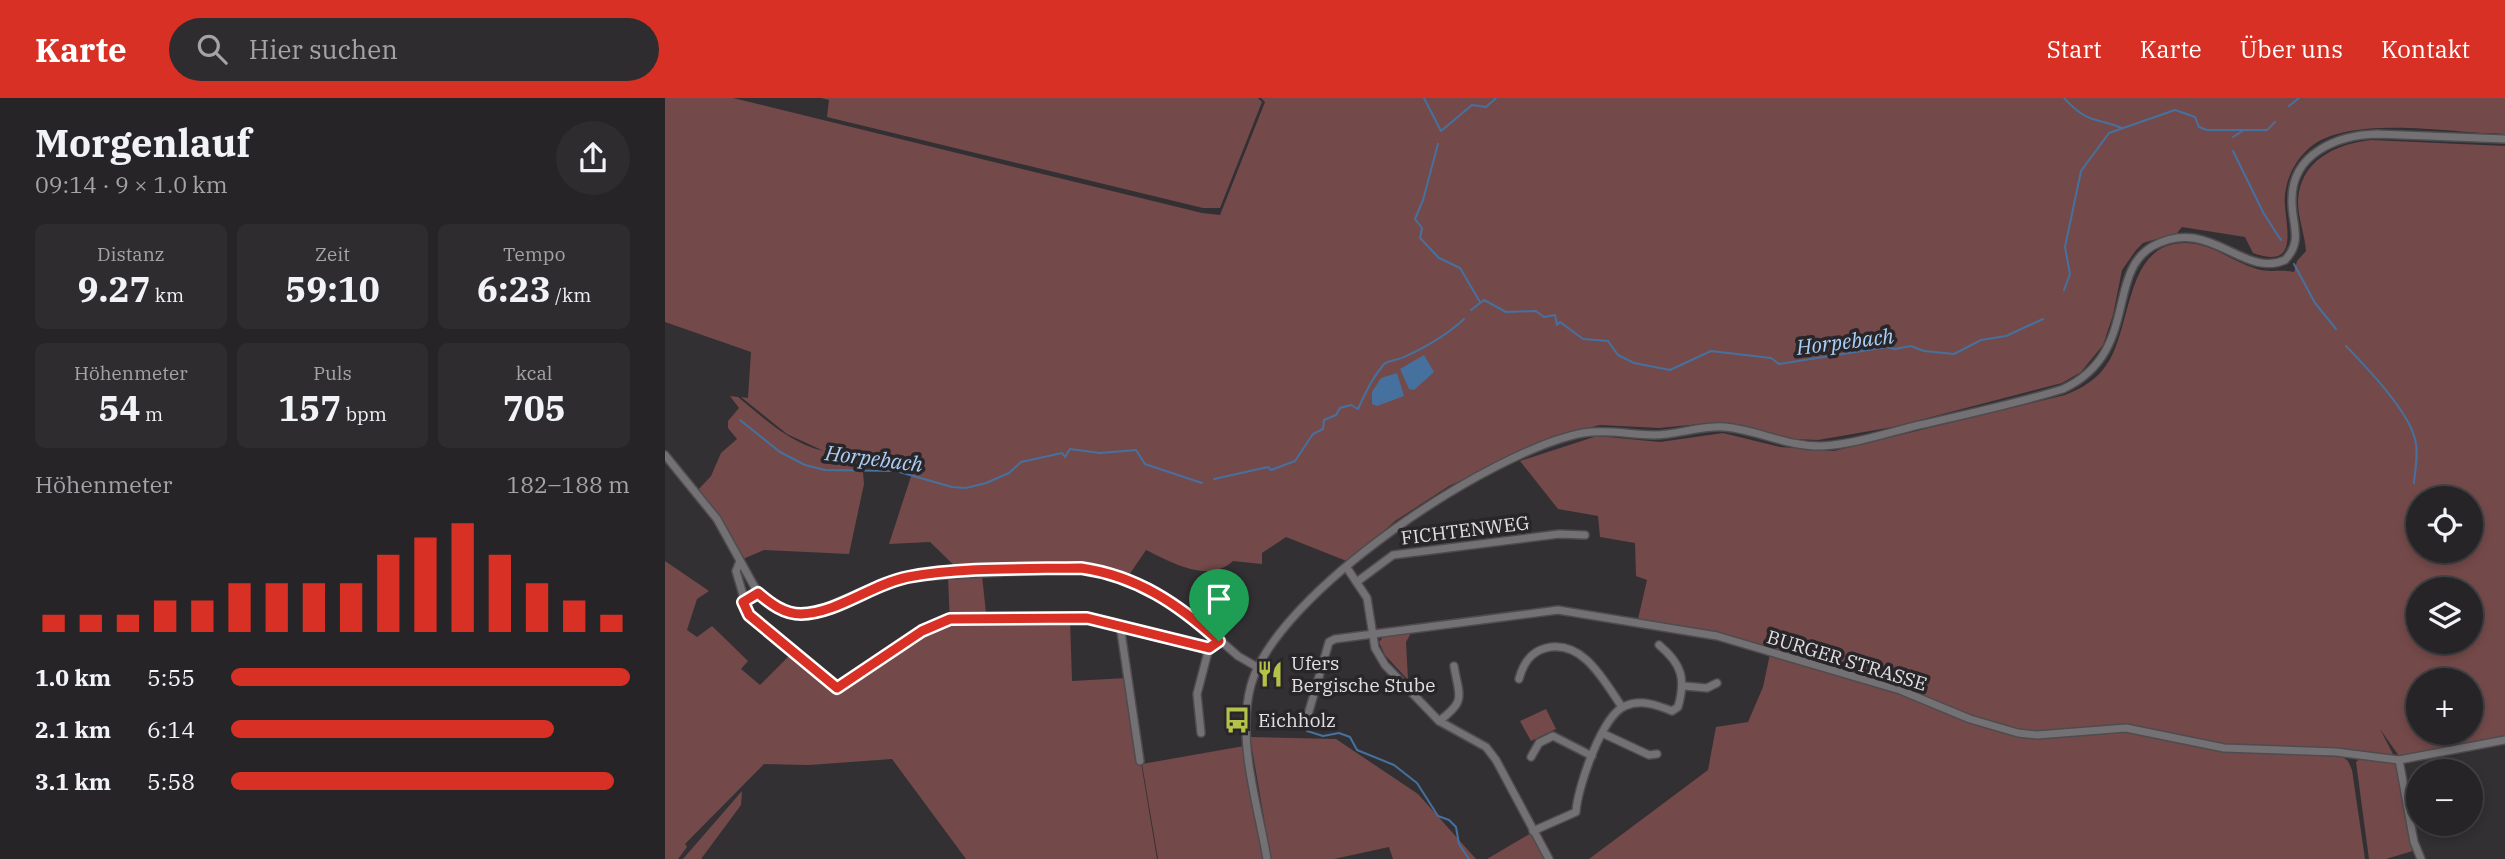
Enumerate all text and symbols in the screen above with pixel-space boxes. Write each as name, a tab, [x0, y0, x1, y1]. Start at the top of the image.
search box	[169, 18, 659, 81]
text: Karte	[35, 28, 127, 71]
icon: search	[193, 30, 231, 68]
text: Hier suchen	[249, 32, 398, 66]
text: Start	[2047, 33, 2102, 65]
text: Karte	[2140, 33, 2202, 65]
text: Über uns	[2240, 33, 2343, 65]
text: Kontakt	[2381, 33, 2470, 65]
text: Morgenlauf	[35, 118, 251, 167]
button: share	[556, 121, 630, 195]
text: 09:14 · 9 × 1.0 km	[35, 169, 228, 199]
text: Distanz	[97, 242, 165, 266]
text: Zeit	[315, 242, 350, 266]
text: Tempo	[503, 242, 565, 266]
text: 9.27	[78, 266, 150, 312]
text: 59:10	[285, 266, 380, 312]
text: 6:23	[477, 266, 551, 312]
text: km	[150, 283, 184, 307]
text: /km	[551, 283, 591, 307]
water label: Horpebach	[1793, 321, 1896, 361]
text: Höhenmeter	[74, 361, 188, 385]
text: Puls	[313, 361, 352, 385]
text: kcal	[516, 361, 552, 385]
text: 54	[99, 385, 141, 431]
text: 157	[278, 385, 341, 431]
text: 705	[503, 385, 566, 431]
text: m	[141, 402, 163, 426]
text: bpm	[341, 402, 387, 426]
water label: Horpebach	[823, 438, 925, 478]
text: Höhenmeter	[35, 469, 172, 499]
text: 182–188 m	[506, 469, 630, 499]
map controls	[2406, 486, 2483, 836]
button: locate	[2406, 486, 2483, 563]
street label: FICHTENWEG	[1399, 510, 1531, 550]
pin	[1189, 569, 1249, 641]
button: layers	[2406, 577, 2483, 654]
icon: arrive	[1200, 580, 1238, 618]
street label: BURGER STRASSE	[1764, 624, 1930, 696]
place label: Ufers Bergische Stube	[1291, 651, 1436, 697]
restaurant icon: Ufers Bergische Stube	[1255, 659, 1285, 689]
text: 1.0 km	[35, 662, 111, 692]
text: 5:55	[147, 662, 195, 692]
button: +	[2406, 668, 2483, 745]
bus stop icon: Eichholz	[1222, 705, 1252, 735]
place label: Eichholz	[1258, 708, 1336, 732]
text: 2.1 km	[35, 714, 111, 744]
text: 6:14	[147, 714, 195, 744]
button: −	[2406, 759, 2483, 836]
text: 3.1 km	[35, 766, 111, 796]
text: 5:58	[147, 766, 195, 796]

